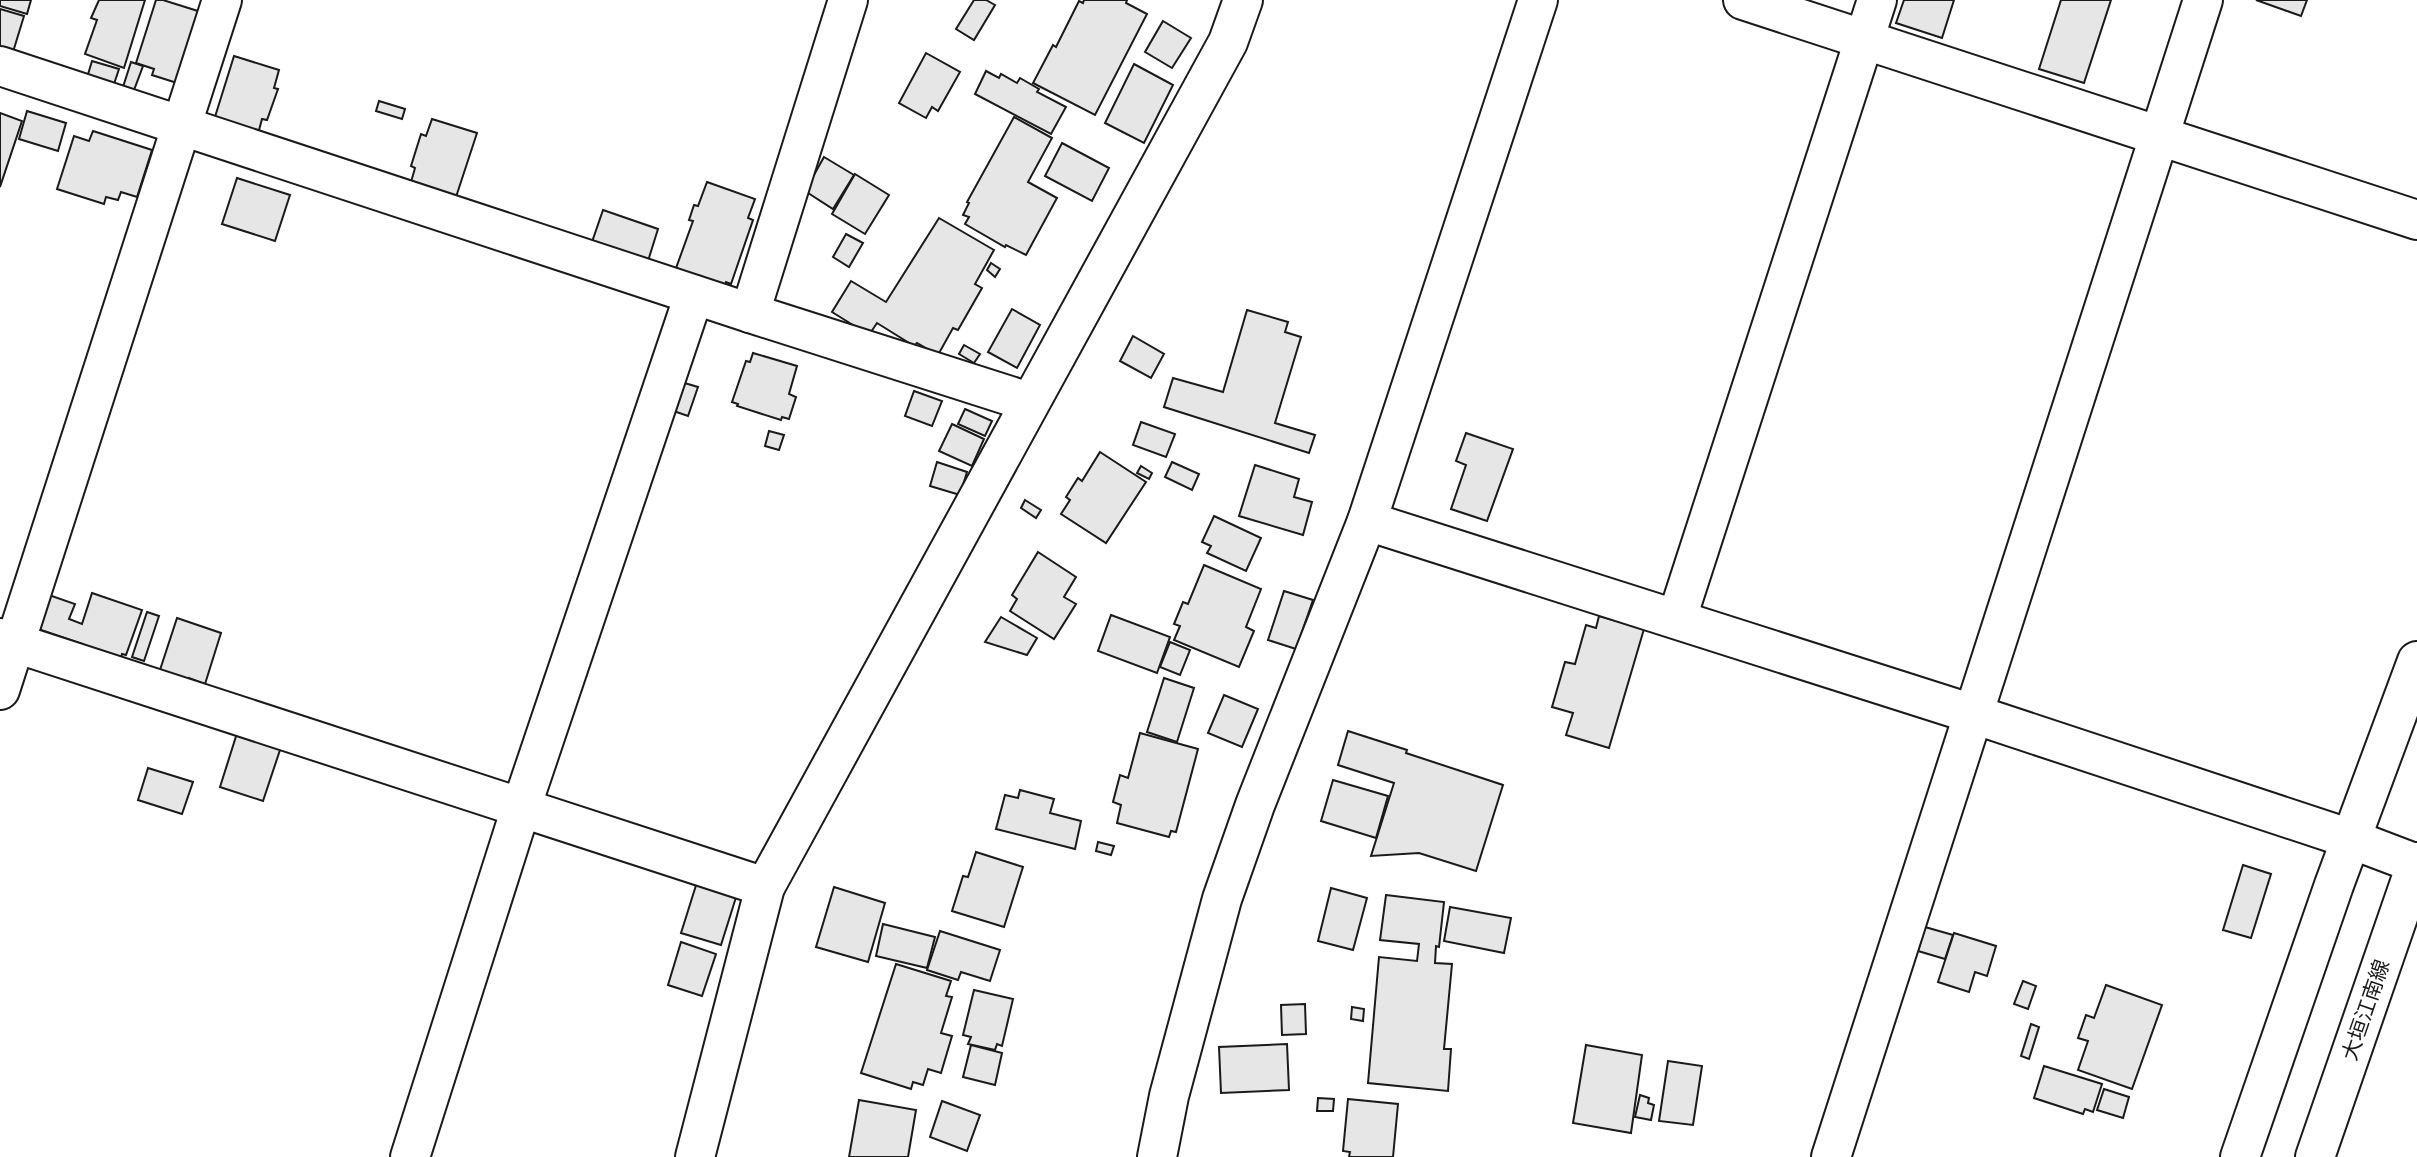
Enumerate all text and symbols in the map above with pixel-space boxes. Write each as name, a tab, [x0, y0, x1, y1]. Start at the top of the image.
street label: 大垣江南線	[2336, 956, 2396, 1064]

